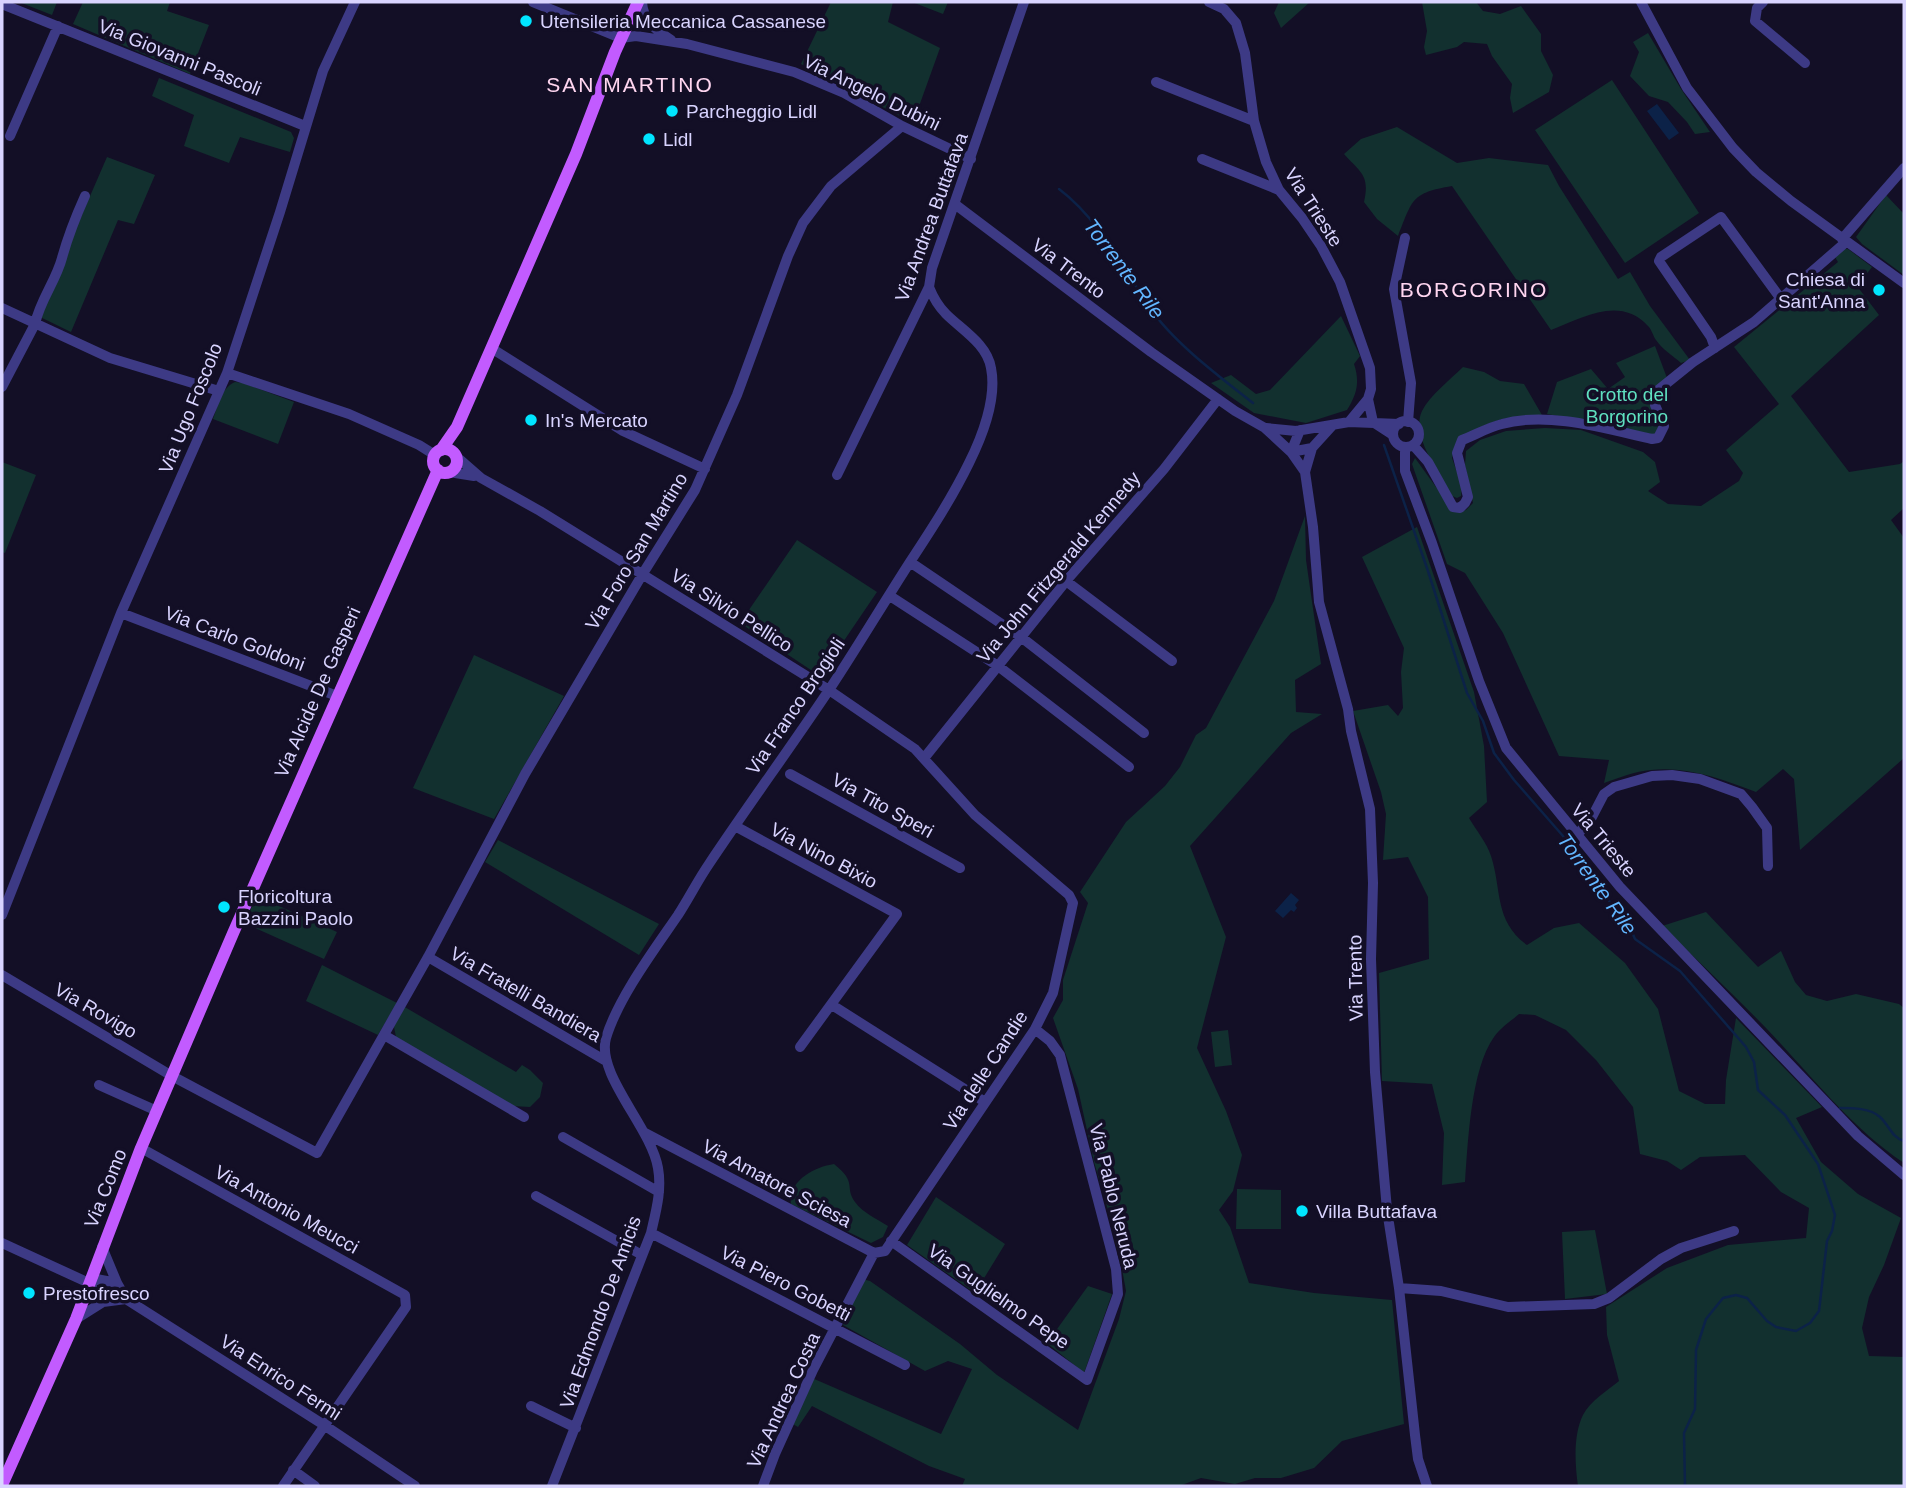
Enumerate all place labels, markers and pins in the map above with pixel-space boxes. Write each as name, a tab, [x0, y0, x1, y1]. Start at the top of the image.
place label: Utensileria Meccanica Cassanese	[540, 11, 826, 32]
marker: Utensileria Meccanica Cassanese	[518, 13, 534, 29]
place label: Parcheggio Lidl	[686, 101, 817, 122]
marker: Parcheggio Lidl	[664, 103, 680, 119]
place label: Lidl	[663, 129, 693, 150]
marker: Lidl	[641, 131, 657, 147]
place label: Chiesa di Sant'Anna	[1778, 269, 1865, 312]
marker: Chiesa di Sant'Anna	[1871, 282, 1887, 298]
place label: In's Mercato	[545, 410, 648, 431]
marker: In's Mercato	[523, 412, 539, 428]
place label: Floricoltura Bazzini Paolo	[238, 886, 353, 929]
marker: Floricoltura Bazzini Paolo	[216, 899, 232, 915]
place label: Villa Buttafava	[1316, 1201, 1438, 1222]
marker: Villa Buttafava	[1294, 1203, 1310, 1219]
place label: Prestofresco	[43, 1283, 150, 1304]
marker: Prestofresco	[21, 1285, 37, 1301]

